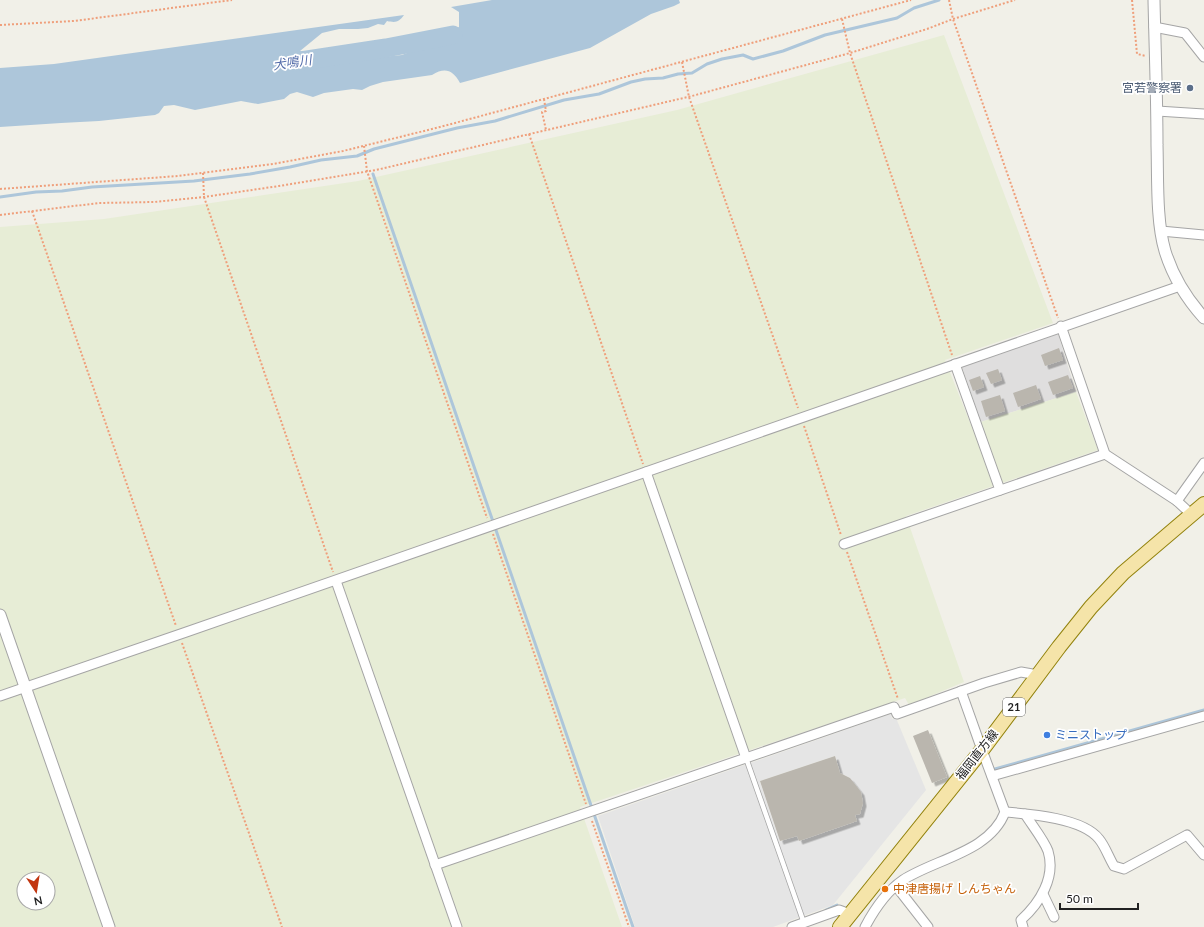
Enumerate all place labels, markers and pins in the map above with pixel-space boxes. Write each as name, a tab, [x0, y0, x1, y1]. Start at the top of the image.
place label: 宮若警察署	[1122, 80, 1182, 95]
marker: 宮若警察署	[1185, 83, 1195, 93]
place label: ミニストップ	[1055, 727, 1127, 742]
marker: ミニストップ	[1042, 730, 1052, 740]
place label: 中津唐揚げ しんちゃん	[893, 881, 1016, 896]
marker: 中津唐揚げ しんちゃん	[880, 884, 890, 894]

